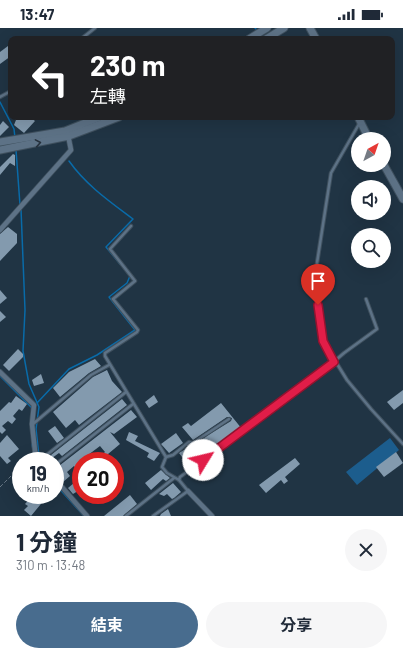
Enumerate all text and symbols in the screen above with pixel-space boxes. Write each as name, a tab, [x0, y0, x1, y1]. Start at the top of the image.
text: 13:47	[20, 5, 54, 23]
text: 230 m	[90, 48, 165, 82]
icon: left	[24, 52, 76, 104]
text: 左轉	[90, 85, 126, 107]
north arrow	[351, 132, 391, 172]
map controls	[351, 132, 391, 268]
one-way arrow	[35, 140, 42, 148]
button: sound	[351, 180, 391, 220]
button: search	[351, 228, 391, 268]
pin	[301, 264, 335, 305]
icon: arrive	[307, 270, 329, 292]
position arrow	[182, 439, 224, 481]
speed limit sign: 20	[72, 452, 124, 504]
text: 19	[29, 461, 47, 485]
text: km/h	[27, 482, 49, 494]
text: 1 分鐘	[16, 527, 77, 556]
button: close	[345, 529, 387, 571]
text: 310 m · 13:48	[16, 557, 85, 573]
button: 結束	[16, 602, 198, 648]
button: 分享	[206, 602, 387, 648]

